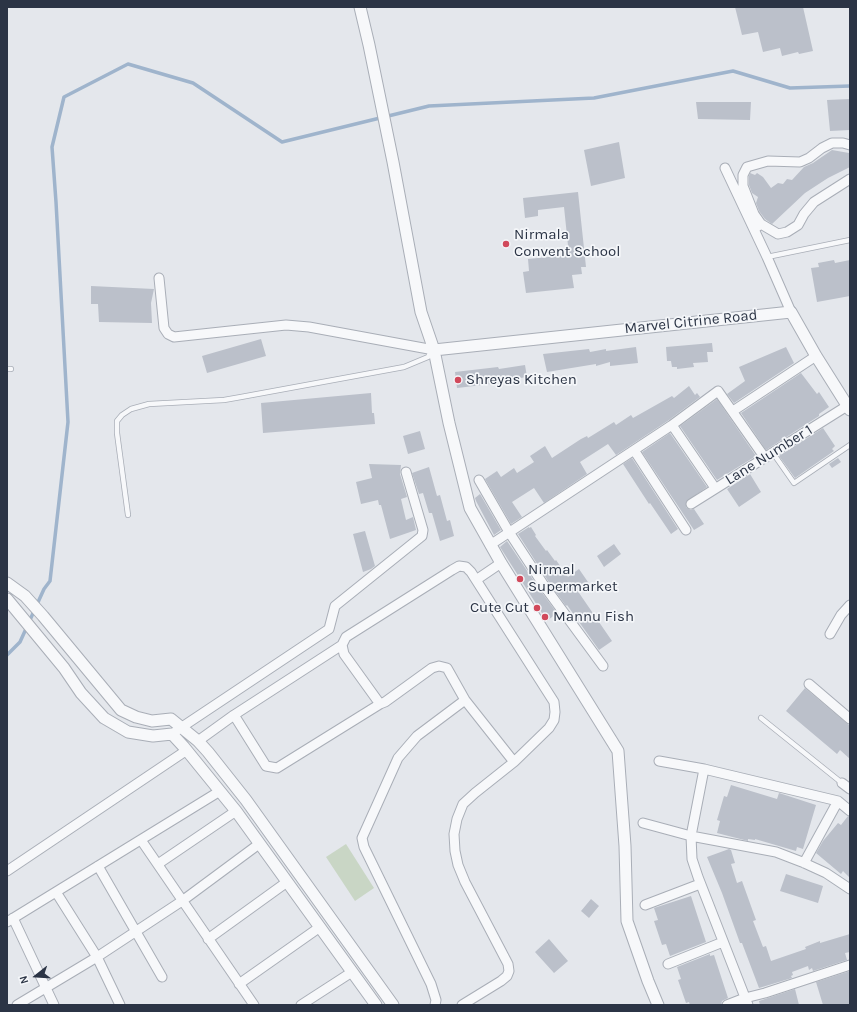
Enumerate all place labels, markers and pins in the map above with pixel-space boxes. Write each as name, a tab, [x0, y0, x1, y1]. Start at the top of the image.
place label: Nirmala Convent School	[514, 226, 620, 261]
marker: Nirmala Convent School	[501, 239, 511, 249]
place label: Shreyas Kitchen	[466, 371, 577, 389]
marker: Shreyas Kitchen	[453, 375, 463, 385]
place label: Nirmal Supermarket	[528, 561, 618, 596]
marker: Nirmal Supermarket	[515, 574, 525, 584]
place label: Cute Cut	[470, 599, 529, 617]
marker: Cute Cut	[532, 603, 542, 613]
place label: Mannu Fish	[553, 608, 634, 626]
marker: Mannu Fish	[540, 612, 550, 622]

